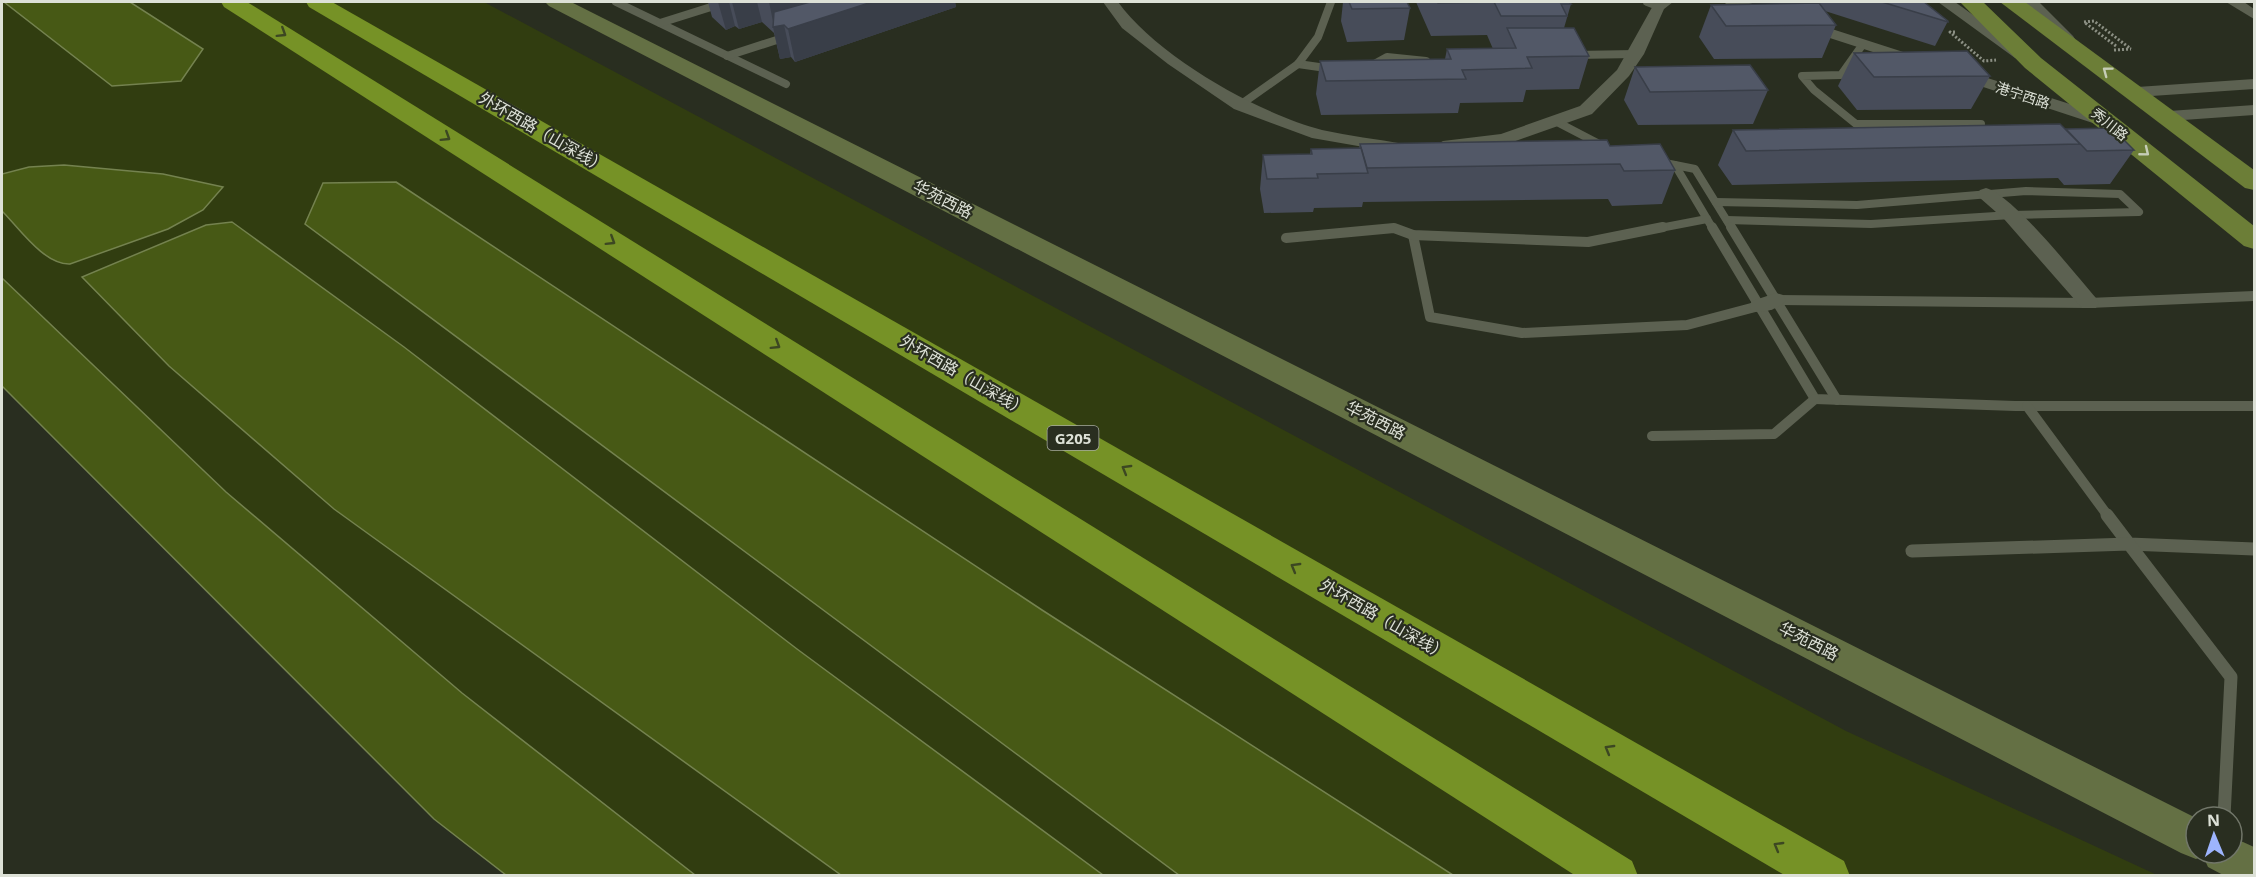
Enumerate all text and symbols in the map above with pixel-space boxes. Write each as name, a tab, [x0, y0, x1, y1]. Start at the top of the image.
one-way arrow	[275, 25, 286, 36]
one-way arrow	[2103, 67, 2114, 78]
street label: 港宁西路	[1993, 77, 2053, 113]
street label: 外环西路（山深线）	[475, 86, 611, 178]
street label: 秀川路	[2088, 103, 2132, 145]
one-way arrow	[440, 129, 451, 140]
one-way arrow	[2138, 144, 2149, 155]
street label: 华苑西路	[909, 175, 977, 223]
one-way arrow	[604, 234, 615, 245]
street label: 外环西路（山深线）	[896, 329, 1032, 421]
one-way arrow	[770, 338, 780, 350]
street label: 华苑西路	[1342, 396, 1410, 444]
road number: G205	[1048, 426, 1098, 450]
one-way arrow	[1122, 465, 1132, 477]
one-way arrow	[1291, 563, 1301, 574]
street label: 外环西路（山深线）	[1316, 573, 1452, 665]
street label: 华苑西路	[1775, 617, 1843, 665]
one-way arrow	[1605, 744, 1615, 756]
north arrow	[2184, 805, 2244, 865]
text: N	[2207, 809, 2220, 831]
one-way arrow	[1774, 842, 1784, 853]

